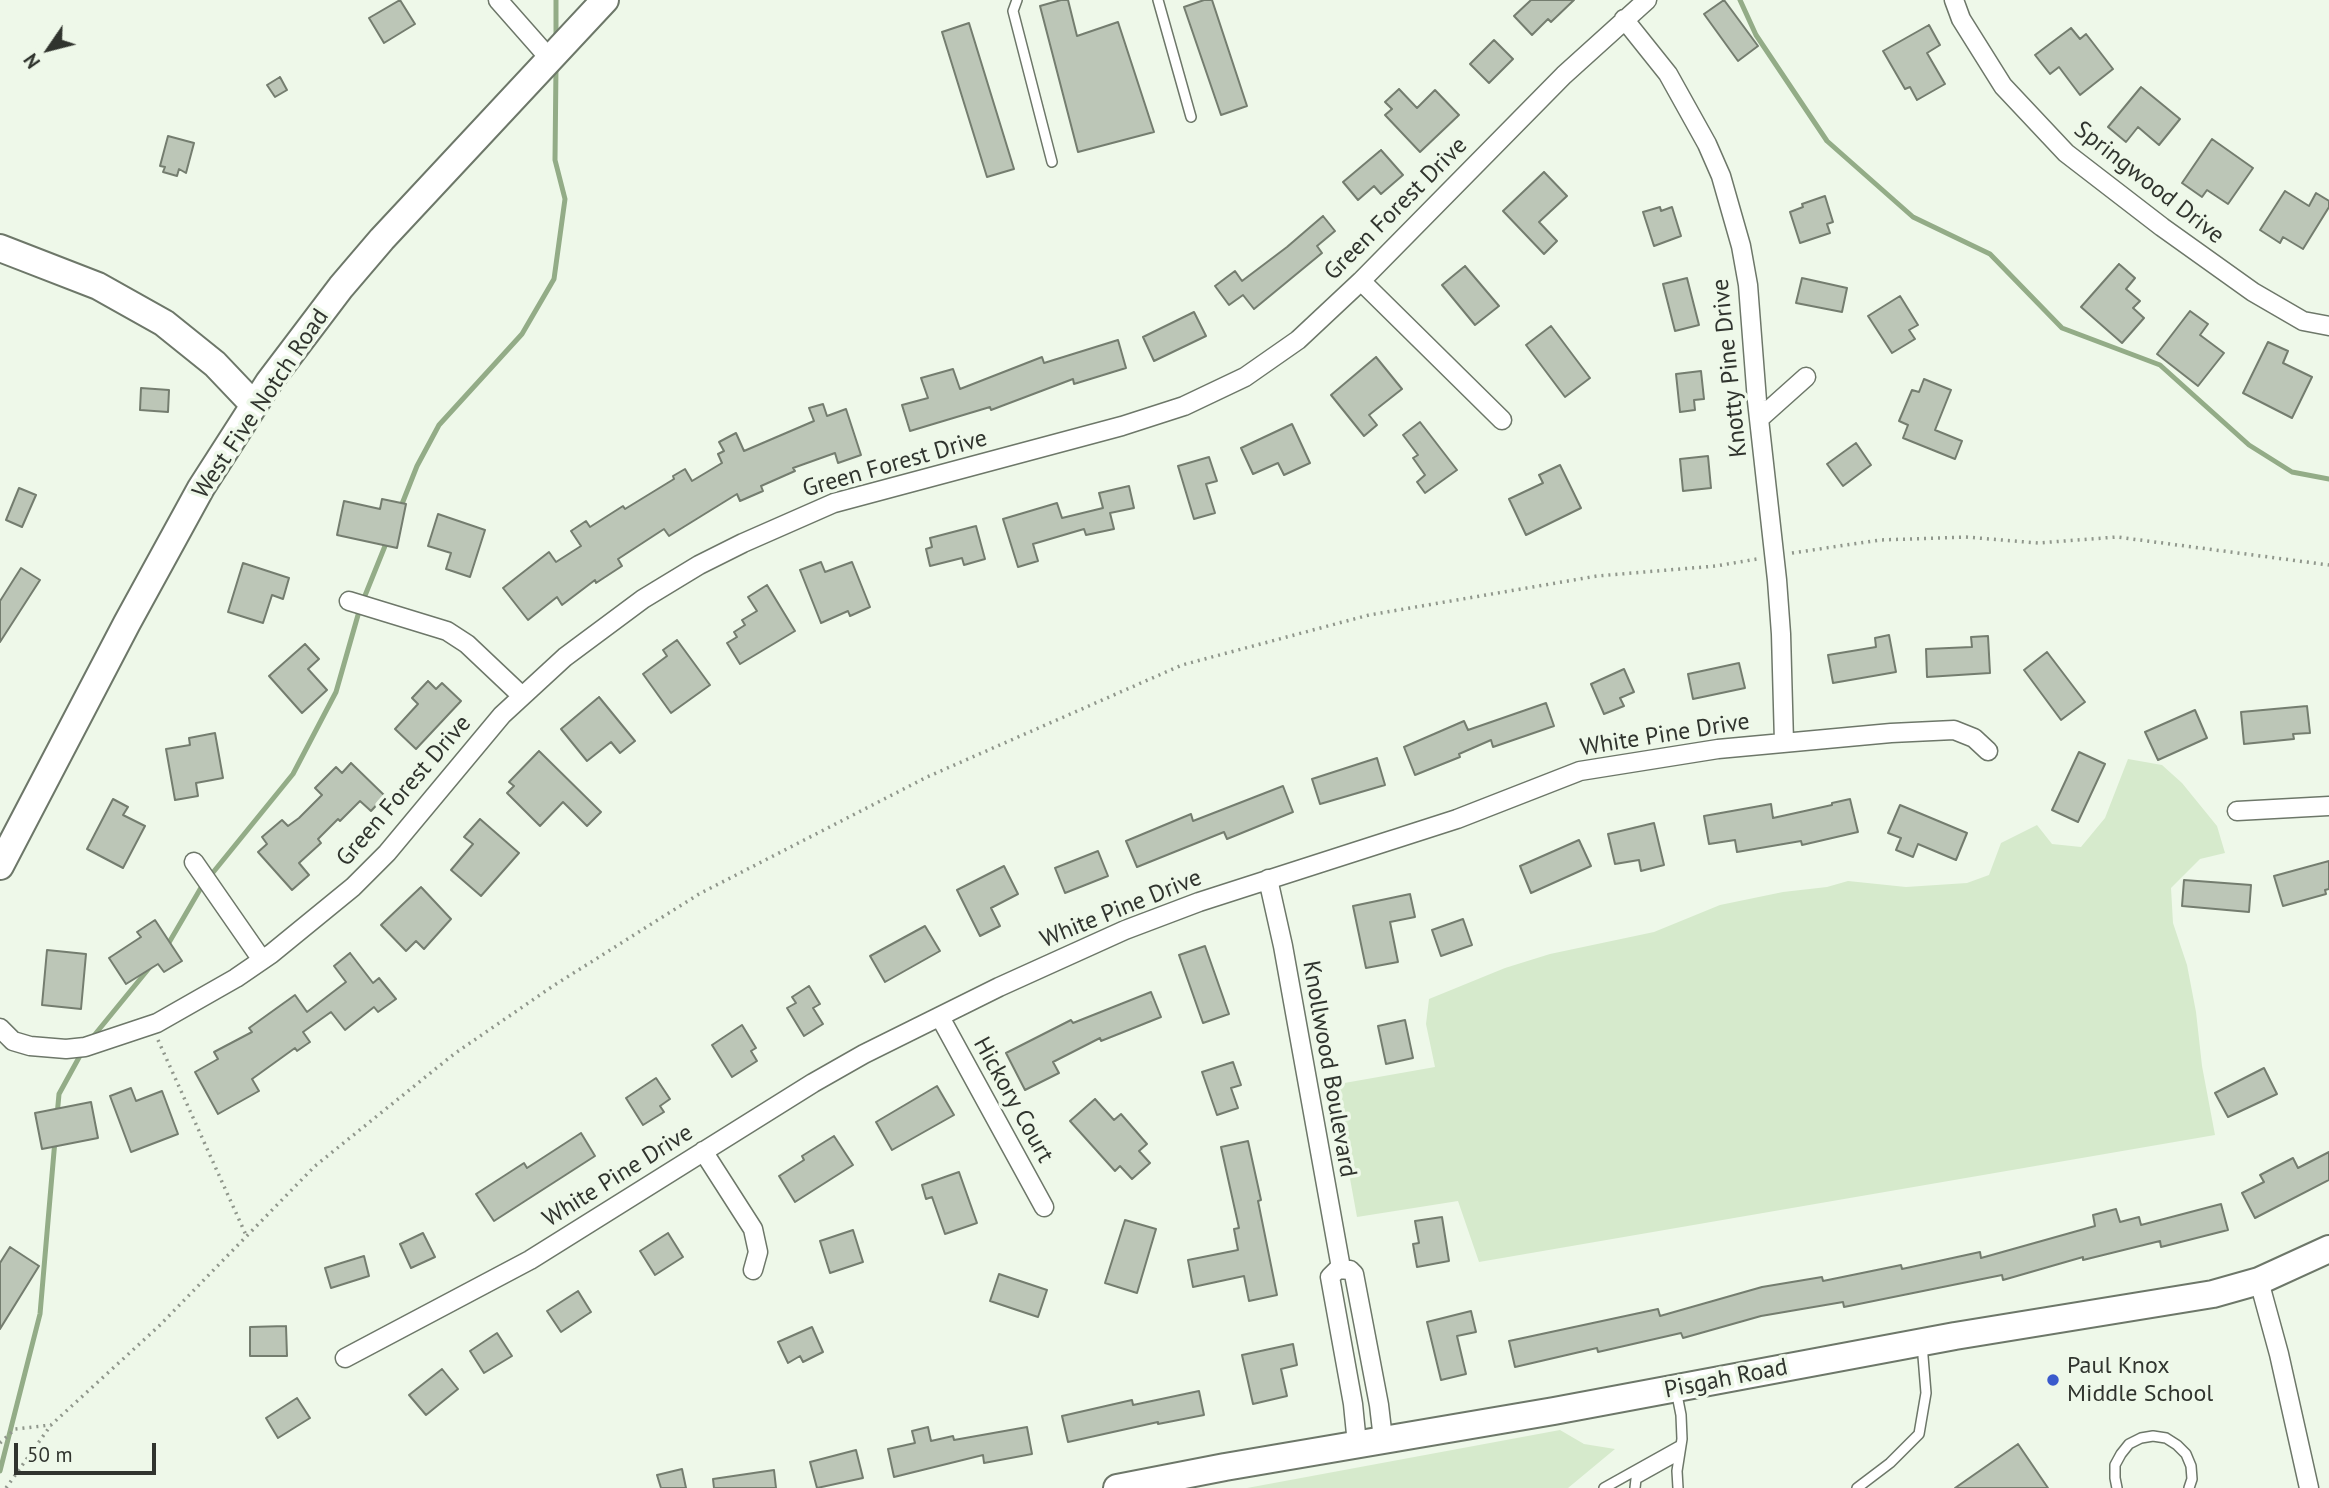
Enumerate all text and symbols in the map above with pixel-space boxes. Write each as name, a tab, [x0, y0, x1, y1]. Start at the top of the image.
north arrow	[14, 14, 84, 84]
text: N	[18, 49, 45, 73]
street label: Springwood Drive	[2068, 115, 2230, 251]
street label: Green Forest Drive	[1318, 131, 1474, 287]
street label: Knotty Pine Drive	[1706, 277, 1754, 459]
street label: West Five Notch Road	[187, 304, 335, 504]
street label: Green Forest Drive	[799, 424, 991, 504]
street label: White Pine Drive	[1578, 707, 1752, 763]
street label: Green Forest Drive	[331, 710, 477, 872]
street label: White Pine Drive	[1036, 864, 1206, 954]
street label: Knollwood Boulevard	[1296, 958, 1362, 1180]
street label: Hickory Court	[967, 1032, 1059, 1168]
street label: White Pine Drive	[538, 1118, 698, 1234]
place label: Paul Knox Middle School	[2067, 1352, 2213, 1408]
street label: Pisgah Road	[1662, 1353, 1790, 1405]
marker: Paul Knox Middle School	[2045, 1372, 2061, 1388]
scale bar	[18, 1428, 159, 1472]
text: 50 m	[27, 1441, 73, 1468]

